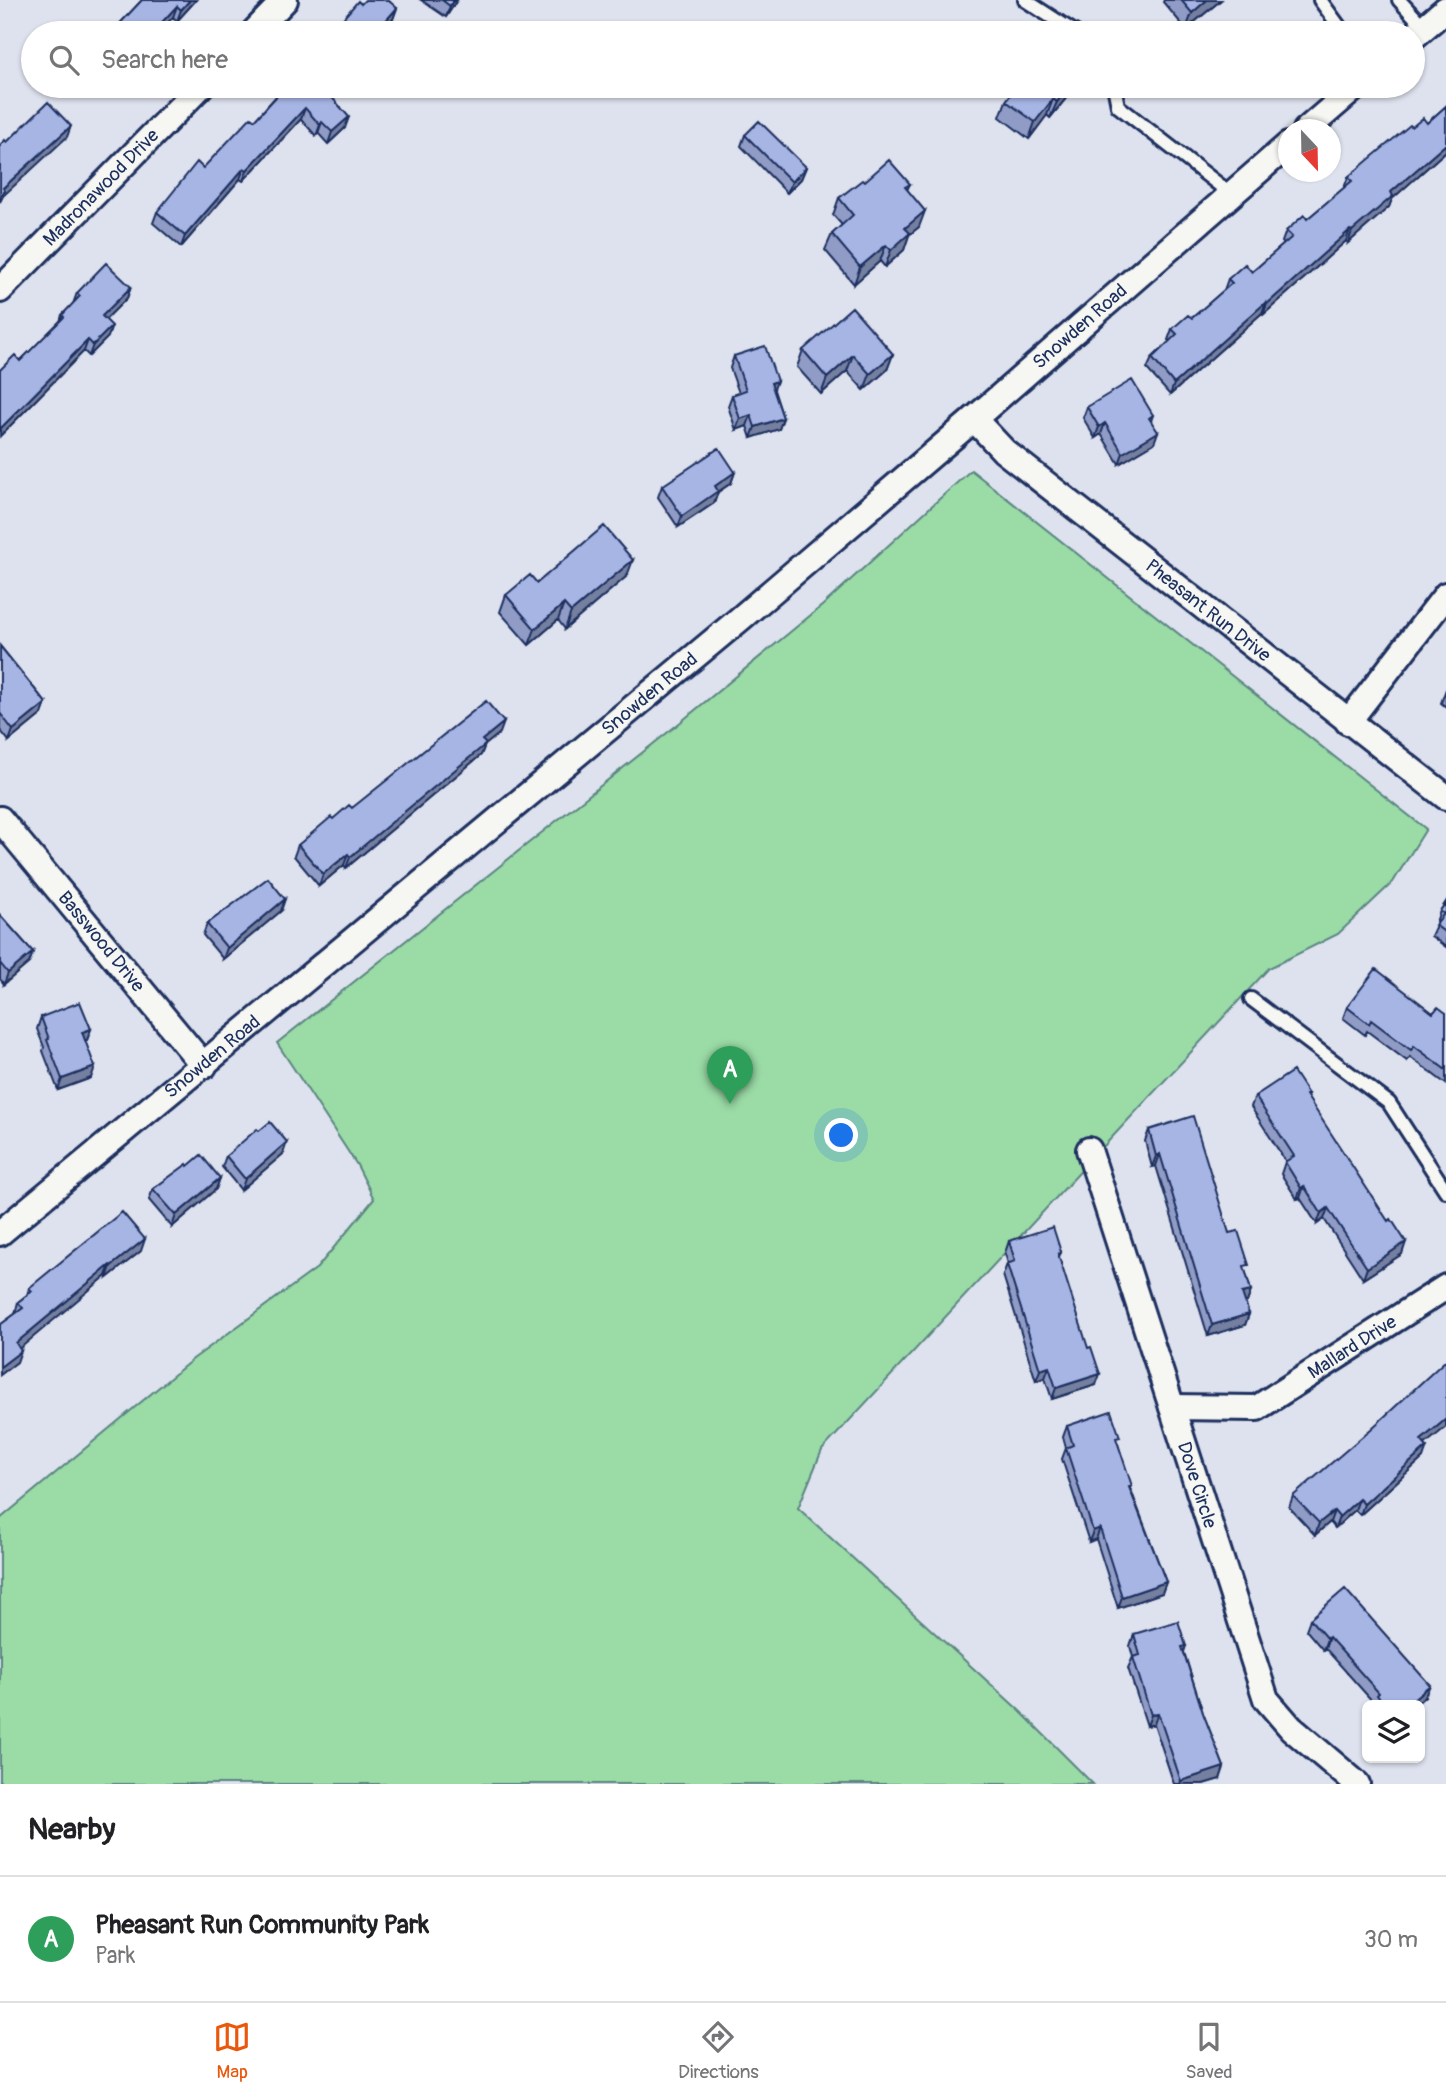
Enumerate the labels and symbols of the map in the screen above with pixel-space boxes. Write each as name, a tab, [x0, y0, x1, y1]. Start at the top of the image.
north arrow	[1278, 119, 1341, 182]
street label: Madronawood Drive	[38, 123, 165, 251]
street label: Snowden Road	[1028, 279, 1132, 374]
street label: Pheasant Run Drive	[1140, 554, 1276, 668]
street label: Snowden Road	[596, 647, 702, 741]
street label: Basswood Drive	[53, 886, 150, 997]
street label: Snowden Road	[159, 1010, 265, 1104]
pin: A	[707, 1046, 753, 1104]
your location	[824, 1118, 858, 1152]
street label: Mallard Drive	[1303, 1309, 1402, 1384]
street label: Dove Circle	[1172, 1439, 1222, 1532]

